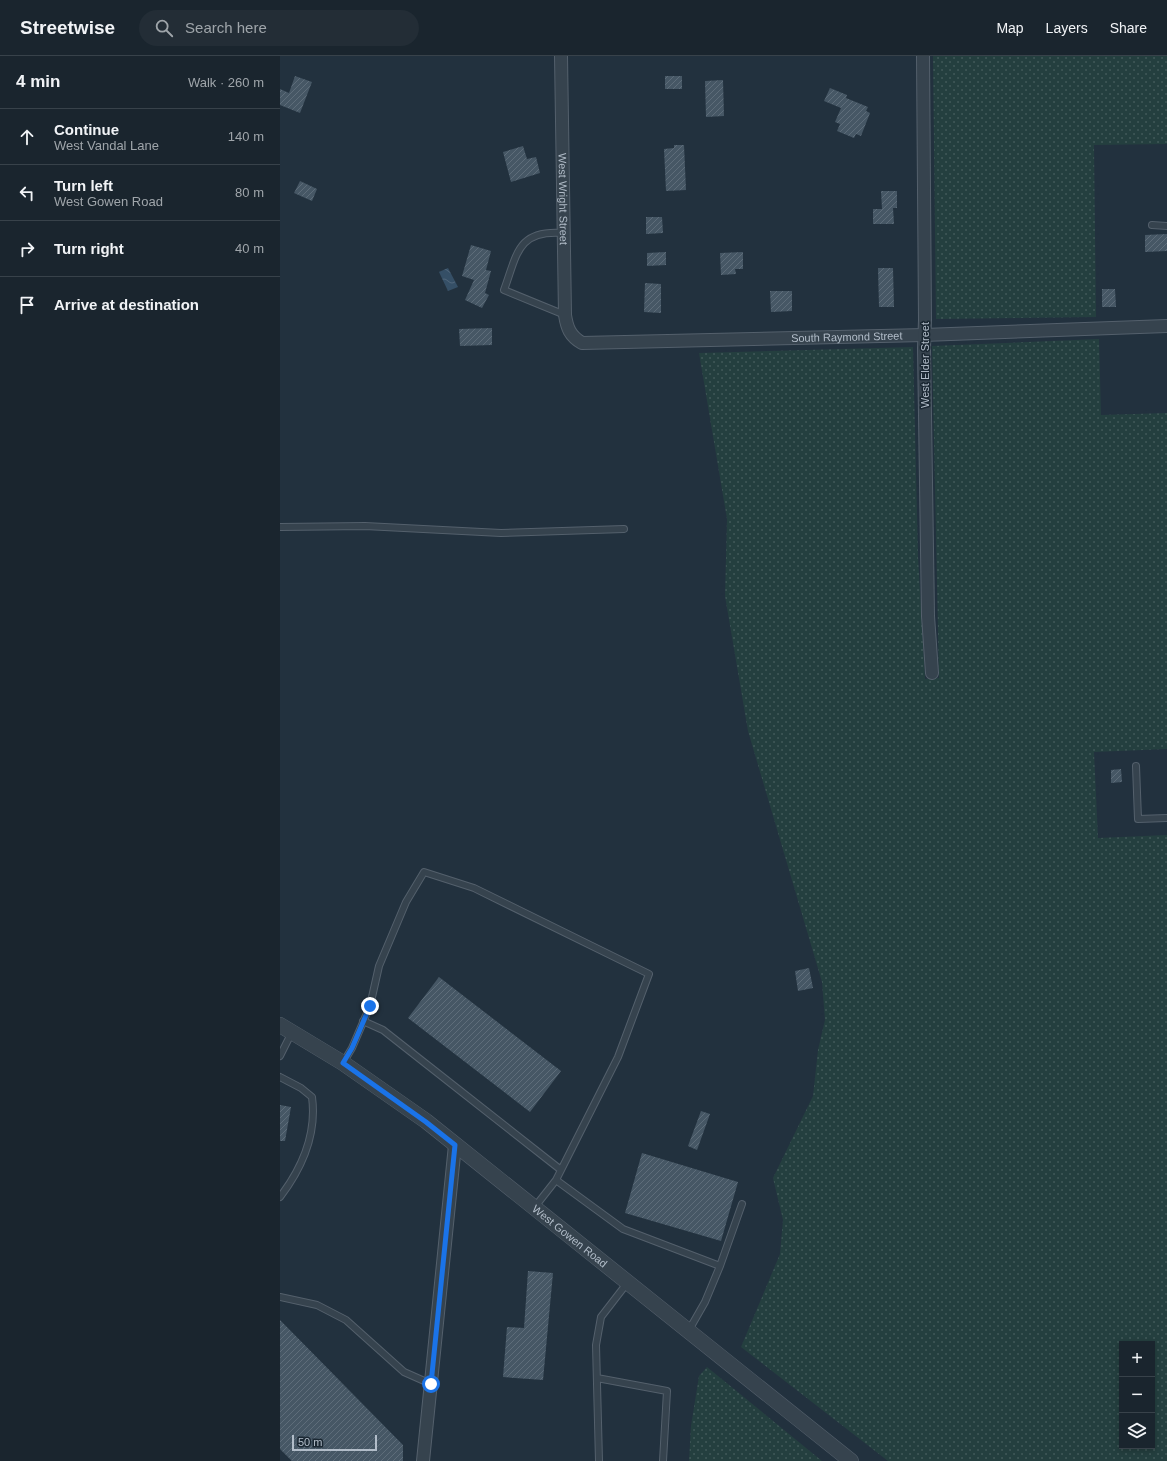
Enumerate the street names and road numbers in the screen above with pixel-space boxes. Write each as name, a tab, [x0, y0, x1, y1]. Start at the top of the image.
street label: West Wright Street	[556, 153, 570, 245]
street label: West Elder Street	[919, 322, 931, 408]
street label: South Raymond Street	[791, 330, 903, 344]
street label: West Gowen Road	[530, 1203, 610, 1270]

